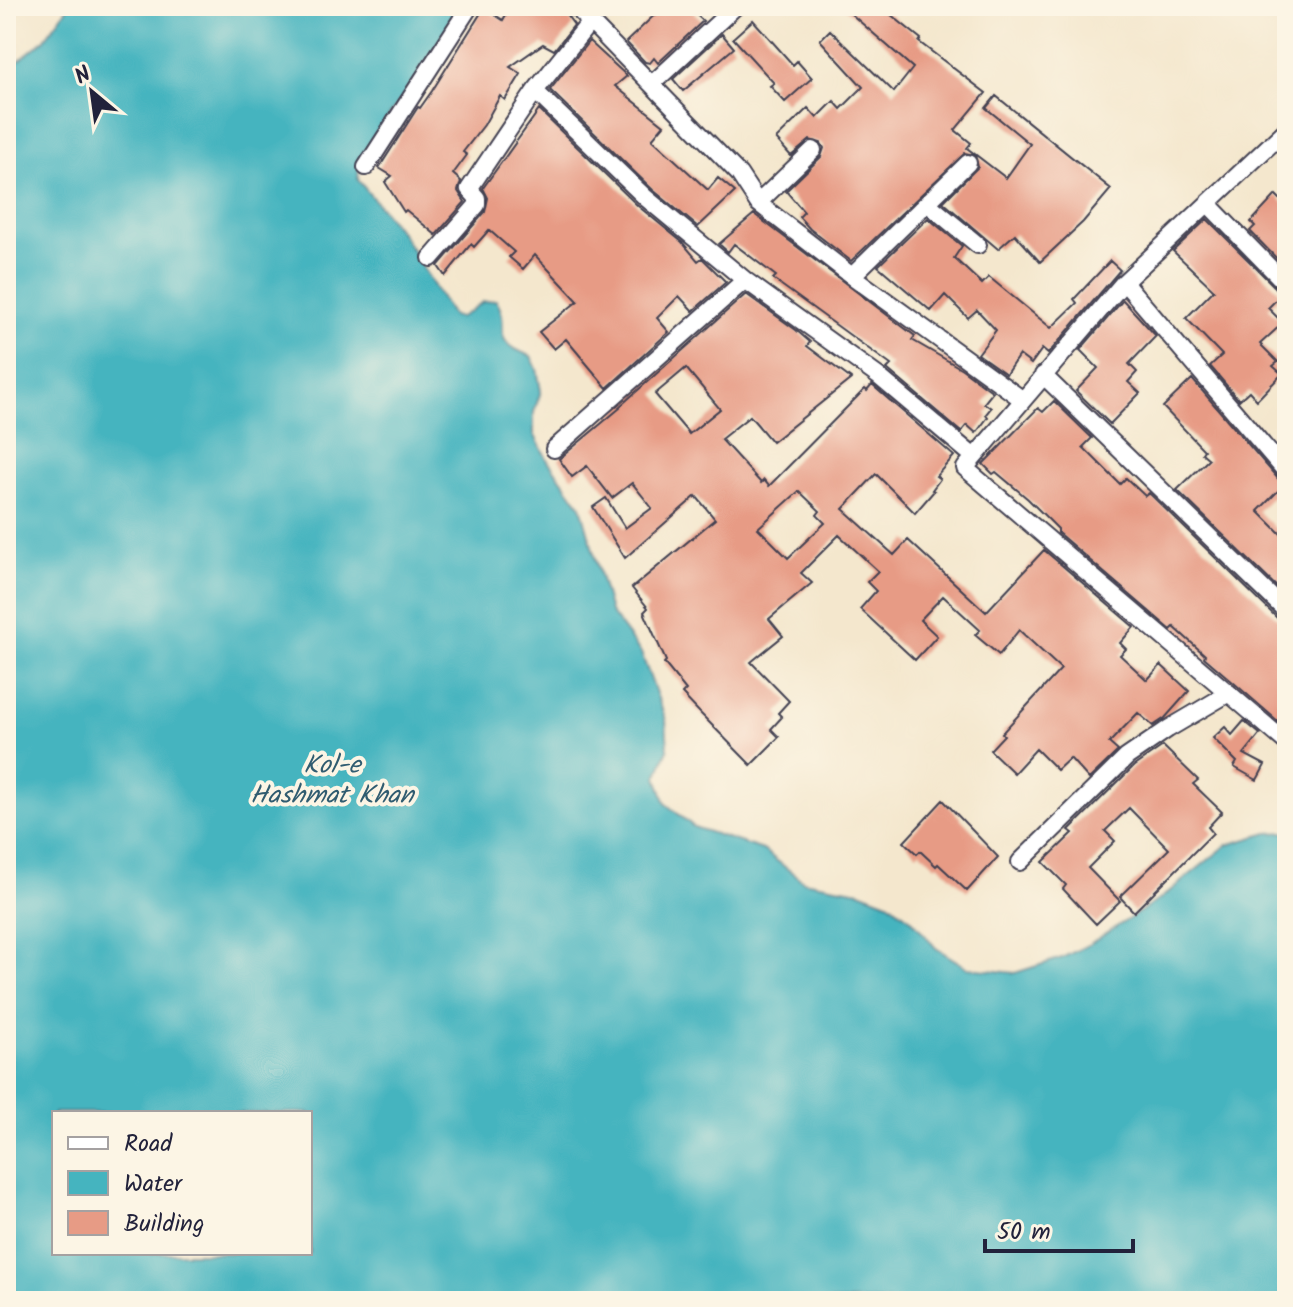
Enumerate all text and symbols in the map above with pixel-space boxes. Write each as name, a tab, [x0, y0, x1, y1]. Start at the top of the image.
north arrow	[52, 52, 132, 132]
text: N	[69, 58, 98, 95]
water label: Kol-e Hashmat Khan	[250, 745, 416, 817]
legend	[52, 1111, 312, 1255]
text: Road	[124, 1125, 173, 1164]
text: Water	[124, 1165, 184, 1204]
scale bar	[985, 1203, 1133, 1253]
text: Building	[124, 1205, 204, 1244]
text: 50 m	[997, 1213, 1051, 1252]

